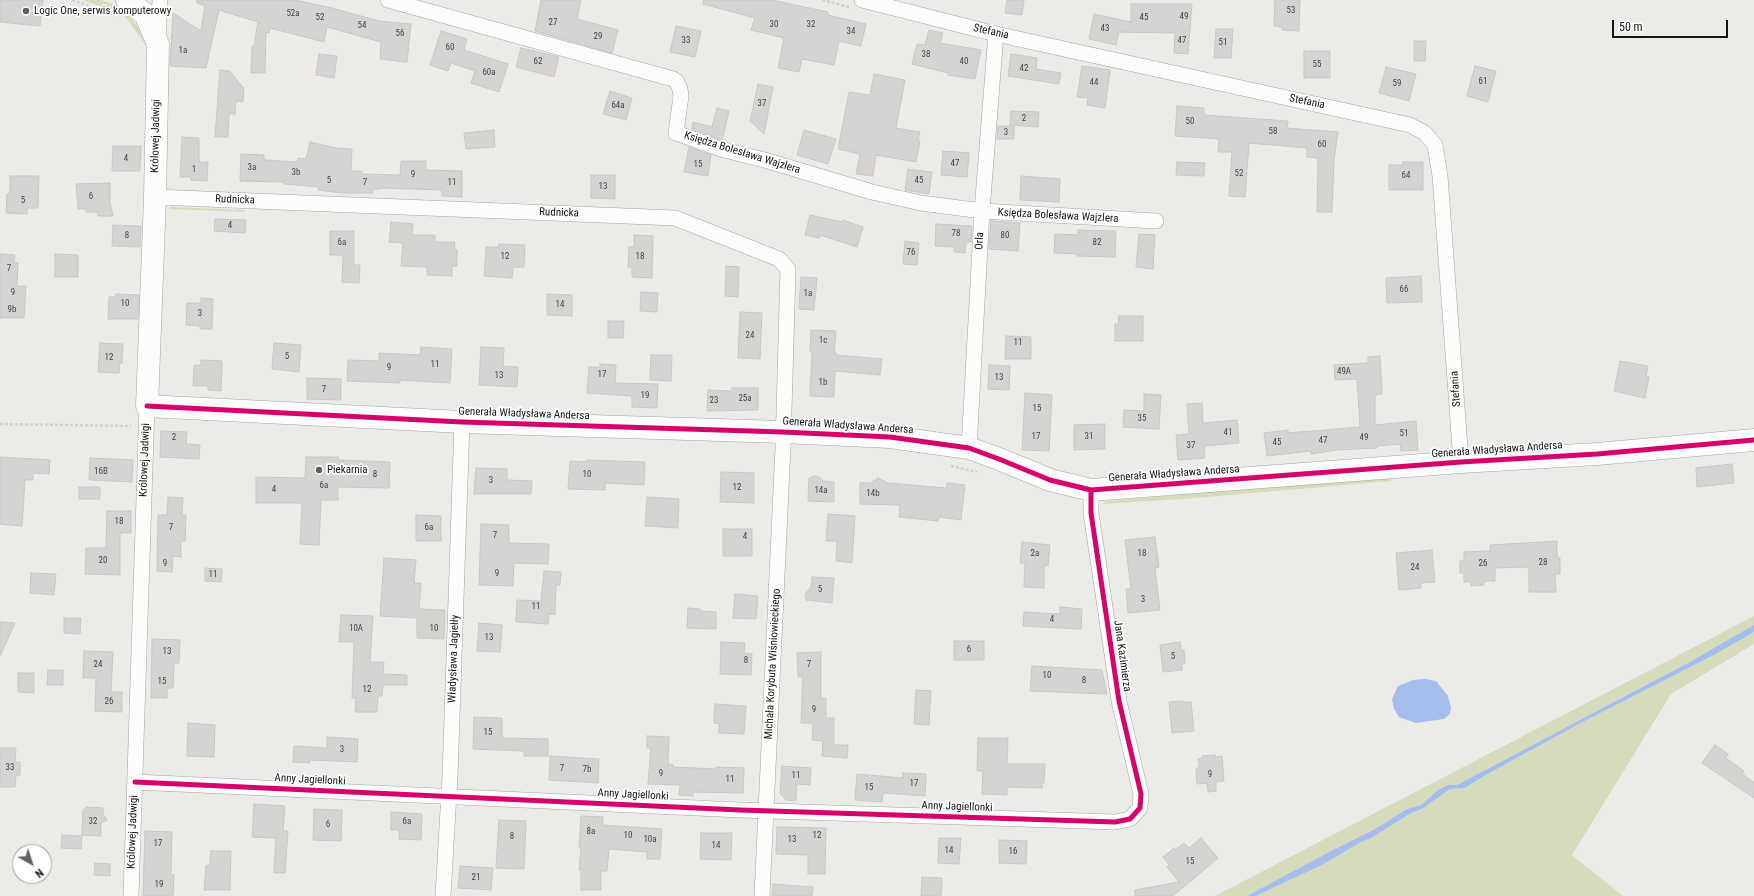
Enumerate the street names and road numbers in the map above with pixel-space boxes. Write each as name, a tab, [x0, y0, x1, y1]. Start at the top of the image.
street label: Stefania	[972, 22, 1010, 42]
street label: Stefania	[1288, 92, 1326, 112]
street label: Królowej Jadwigi	[149, 99, 163, 173]
street label: Księdza Bolesława Wajzlera	[682, 129, 802, 177]
street label: Rudnicka	[215, 193, 255, 207]
street label: Rudnicka	[539, 206, 579, 220]
street label: Księdza Bolesława Wajzlera	[997, 206, 1119, 226]
street label: Orla	[973, 232, 987, 250]
street label: Stefania	[1448, 371, 1464, 407]
street label: Generała Władysława Andersa	[458, 405, 590, 423]
street label: Generała Władysława Andersa	[782, 415, 914, 437]
street label: Królowej Jadwigi	[137, 423, 153, 497]
street label: Generała Władysława Andersa	[1431, 439, 1563, 461]
street label: Generała Władysława Andersa	[1108, 463, 1240, 485]
street label: Michała Korybuta Wiśniowieckiego	[762, 588, 784, 740]
street label: Władysława Jagiełły	[446, 615, 462, 703]
street label: Jana Kazimierza	[1110, 620, 1134, 692]
street label: Anny Jagiellonki	[274, 772, 346, 788]
street label: Anny Jagiellonki	[597, 787, 669, 803]
street label: Królowej Jadwigi	[125, 795, 141, 869]
street label: Anny Jagiellonki	[921, 799, 993, 815]

